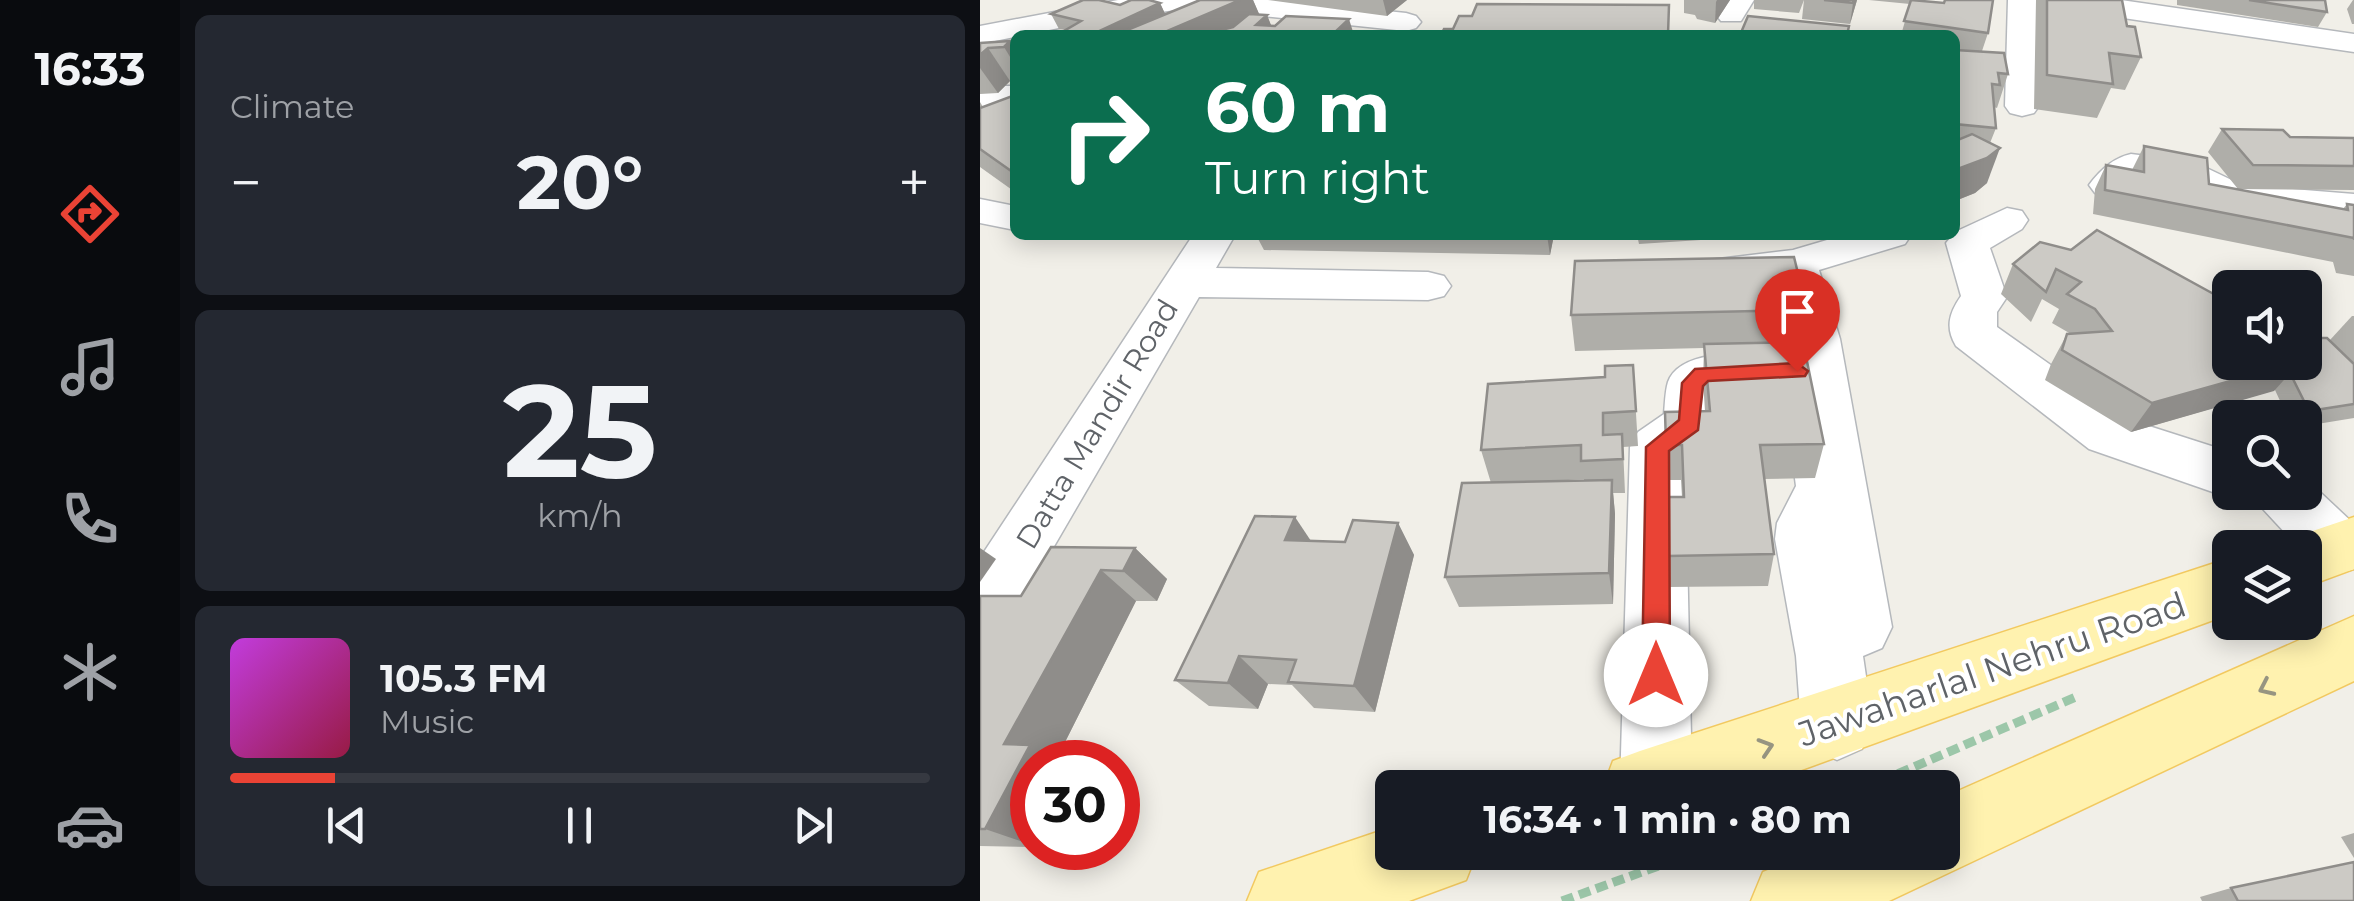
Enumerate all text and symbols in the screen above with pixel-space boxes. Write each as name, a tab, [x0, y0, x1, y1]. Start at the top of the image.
text: 16:33	[34, 41, 146, 96]
text: 60 m	[1205, 64, 1390, 150]
icon: right	[1040, 70, 1170, 200]
text: Climate	[230, 87, 354, 126]
text: 20°	[517, 136, 643, 228]
text: −	[230, 149, 262, 216]
text: +	[898, 149, 930, 216]
text: Turn right	[1205, 150, 1430, 205]
icon: directions	[55, 179, 125, 249]
pin	[1755, 269, 1840, 372]
map controls	[2212, 270, 2322, 640]
button: sound	[2212, 270, 2322, 380]
icon: arrive	[1770, 284, 1825, 339]
street label: Datta Mandir Road	[1008, 292, 1186, 556]
icon: music	[55, 332, 125, 402]
text: 25	[503, 351, 657, 510]
button: search	[2212, 400, 2322, 510]
icon: phone	[55, 484, 125, 554]
text: km/h	[537, 496, 623, 535]
button: layers	[2212, 530, 2322, 640]
street label: Jawaharlal Nehru Road	[1792, 582, 2191, 756]
position arrow	[1604, 623, 1708, 727]
icon: climate	[55, 637, 125, 707]
text: 105.3 FM	[380, 655, 547, 702]
one-way arrow	[2258, 675, 2276, 695]
text: Music	[380, 702, 474, 741]
one-way arrow	[1757, 738, 1774, 758]
speed limit sign: 30	[1010, 740, 1140, 870]
icon: car	[55, 790, 125, 860]
text: 16:34 · 1 min · 80 m	[1483, 796, 1852, 843]
icon: previous	[319, 798, 374, 853]
icon: pause	[552, 798, 607, 853]
icon: next	[786, 798, 841, 853]

